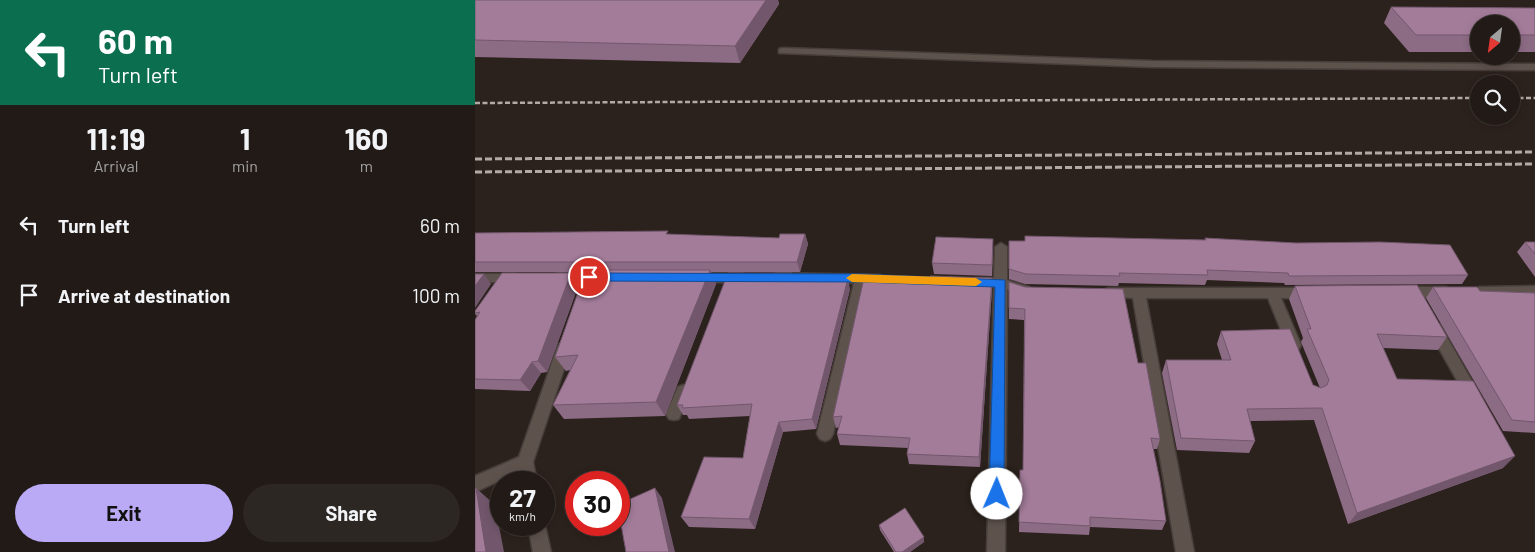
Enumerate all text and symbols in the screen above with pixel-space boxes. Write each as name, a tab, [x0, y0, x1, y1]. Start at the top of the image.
north arrow	[1470, 15, 1520, 65]
map controls	[1470, 15, 1520, 125]
text: 60 m	[98, 19, 173, 61]
icon: left	[15, 20, 80, 85]
text: Turn left	[98, 61, 178, 87]
button: search	[1470, 75, 1520, 125]
text: 11:19	[87, 120, 145, 156]
text: 1	[240, 120, 250, 156]
text: 160	[345, 120, 388, 156]
text: Arrival	[94, 156, 138, 175]
text: min	[232, 156, 258, 175]
text: m	[360, 156, 373, 175]
icon: left	[15, 211, 43, 239]
text: Turn left	[58, 214, 129, 237]
text: 60 m	[420, 214, 460, 237]
pin	[568, 256, 610, 298]
icon: arrive	[575, 263, 603, 291]
icon: arrive	[15, 281, 43, 309]
text: Arrive at destination	[58, 284, 230, 307]
text: 100 m	[412, 284, 460, 307]
position arrow	[970, 467, 1022, 519]
speed limit sign: 30	[565, 471, 630, 536]
text: 27	[509, 482, 536, 512]
button: Exit	[15, 484, 233, 542]
button: Share	[243, 484, 460, 542]
text: km/h	[509, 509, 536, 523]

